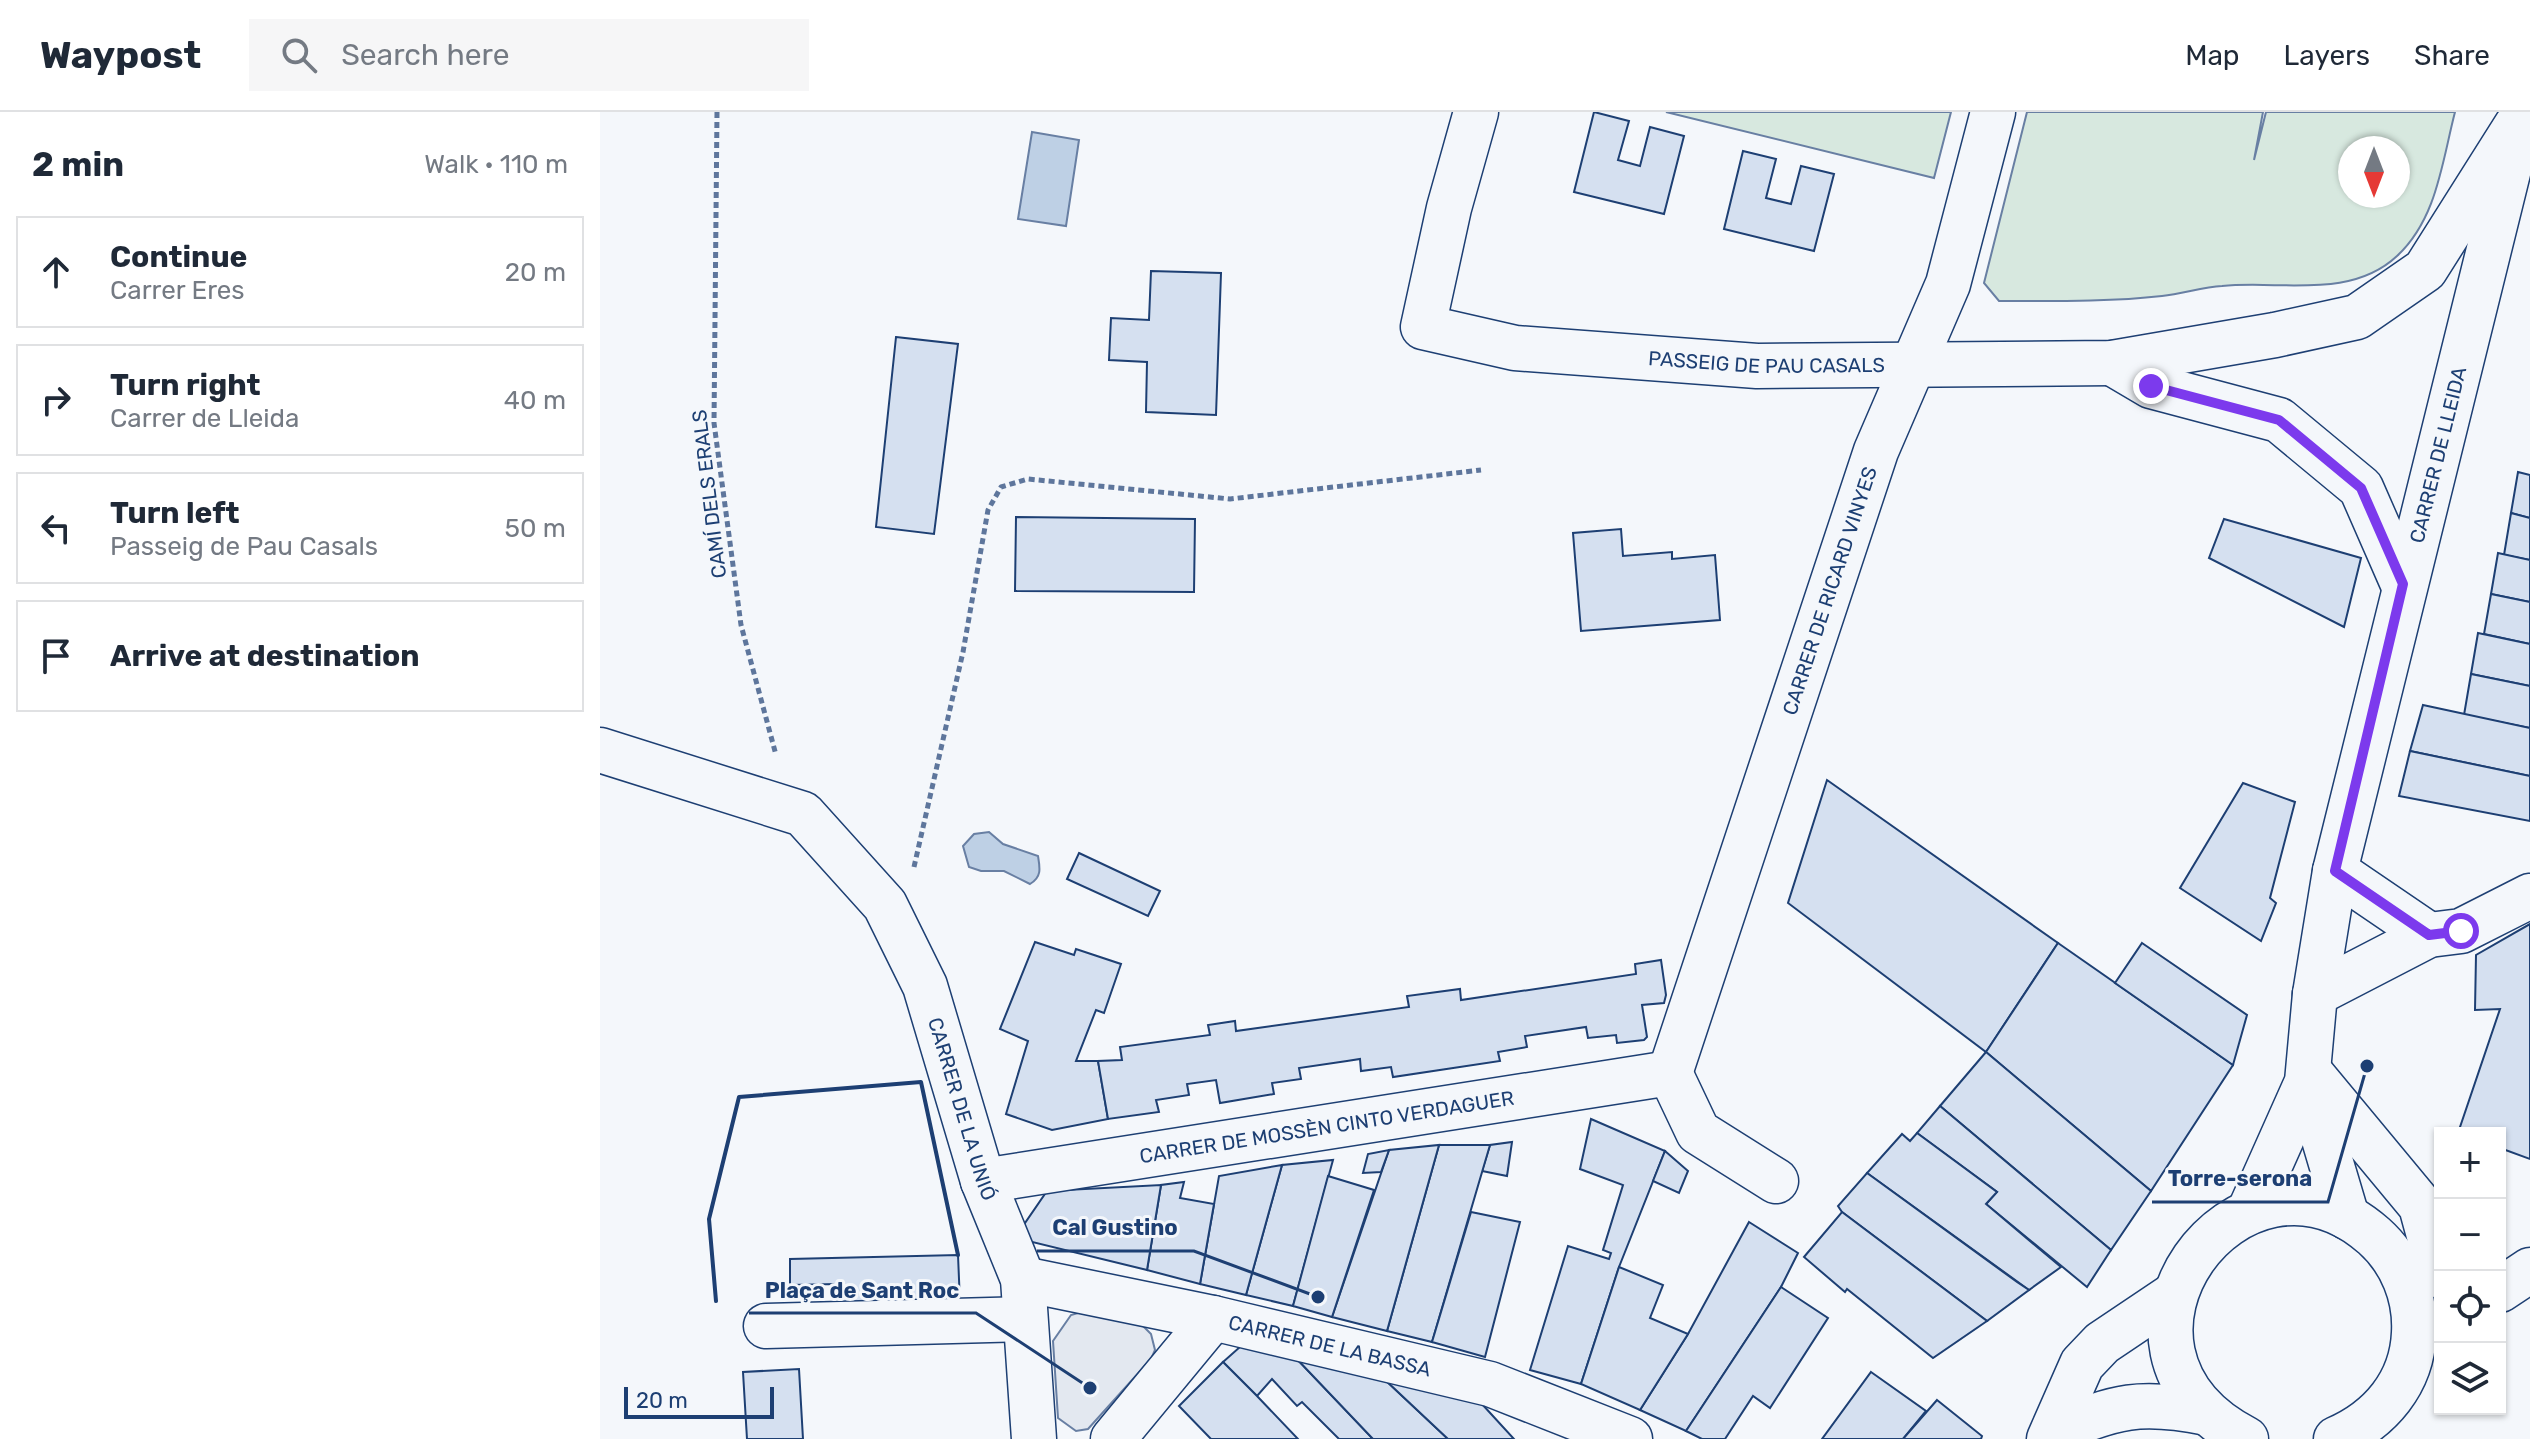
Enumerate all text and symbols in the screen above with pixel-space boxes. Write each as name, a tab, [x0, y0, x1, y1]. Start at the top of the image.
search box	[249, 19, 809, 91]
text: Waypost	[40, 32, 201, 78]
icon: search	[277, 33, 321, 77]
text: Search here	[341, 37, 509, 73]
text: Map	[2185, 39, 2240, 72]
text: Layers	[2284, 39, 2370, 72]
text: Share	[2414, 39, 2490, 72]
north arrow	[2338, 136, 2410, 208]
text: 2 min	[32, 144, 124, 185]
text: Walk · 110 m	[424, 149, 568, 180]
text: Continue	[110, 239, 247, 275]
icon: ahead	[34, 250, 78, 294]
text: 20 m	[505, 257, 566, 288]
text: Carrer Eres	[110, 275, 245, 306]
street label: PASSEIG DE PAU CASALS	[1647, 346, 1885, 378]
street label: CARRER DE LLEIDA	[2405, 364, 2471, 546]
text: Turn right	[110, 367, 261, 403]
route end	[2133, 368, 2169, 404]
icon: right	[34, 378, 78, 422]
text: 40 m	[504, 385, 566, 416]
text: Carrer de Lleida	[110, 403, 299, 434]
street label: CAMÍ DELS ERALS	[687, 408, 731, 580]
street label: CARRER DE RICARD VINYES	[1777, 463, 1882, 718]
text: Turn left	[110, 495, 240, 531]
icon: left	[34, 506, 78, 550]
text: 50 m	[505, 513, 566, 544]
text: Passeig de Pau Casals	[110, 531, 378, 562]
icon: arrive	[34, 634, 78, 678]
text: Arrive at destination	[110, 638, 420, 674]
route start	[2443, 913, 2479, 949]
street label: CARRER DE LA UNIÓ	[923, 1015, 1002, 1204]
street label: CARRER DE MOSSÈN CINTO VERDAGUER	[1138, 1086, 1516, 1168]
map controls	[2434, 1127, 2506, 1415]
button: +	[2434, 1127, 2506, 1199]
callout: Torre-serona	[2152, 1156, 2328, 1202]
text: Torre-serona	[2168, 1165, 2312, 1192]
button: −	[2434, 1199, 2506, 1271]
callout: Cal Gustino	[1037, 1205, 1194, 1251]
text: Cal Gustino	[1052, 1214, 1178, 1241]
callout: Plaça de Sant Roc	[749, 1267, 976, 1313]
button: locate	[2434, 1271, 2506, 1343]
text: Plaça de Sant Roc	[765, 1277, 959, 1304]
street label: CARRER DE LA BASSA	[1226, 1310, 1433, 1382]
button: layers	[2434, 1343, 2506, 1415]
scale bar	[624, 1383, 774, 1419]
text: 20 m	[636, 1387, 688, 1414]

